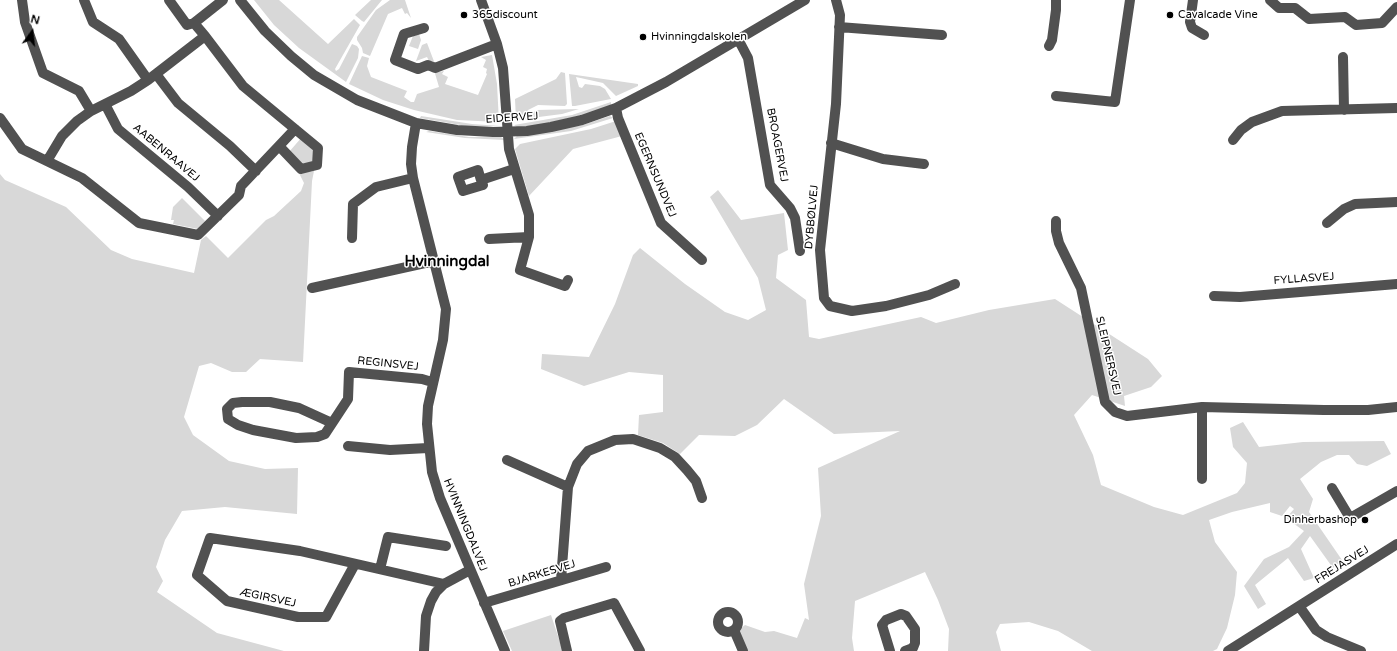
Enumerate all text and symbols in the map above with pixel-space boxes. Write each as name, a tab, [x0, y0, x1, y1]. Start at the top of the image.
place label: 365discount	[472, 8, 538, 22]
place label: Cavalcade Vine	[1178, 8, 1258, 22]
marker: 365discount	[459, 10, 469, 20]
marker: Cavalcade Vine	[1165, 10, 1175, 20]
north arrow	[12, 12, 52, 52]
text: N	[29, 13, 41, 27]
place label: Hvinningdalskolen	[651, 30, 747, 44]
marker: Hvinningdalskolen	[638, 32, 648, 42]
street label: BROAGERVEJ	[763, 107, 791, 183]
street label: EIDERVEJ	[485, 110, 539, 126]
street label: AABENRAAVEJ	[130, 121, 202, 185]
street label: EGERNSUNDVEJ	[631, 131, 679, 219]
street label: DYBBØLVEJ	[803, 184, 821, 250]
district label: Hvinningdal	[404, 253, 490, 271]
street label: FYLLASVEJ	[1273, 270, 1335, 288]
street label: SLEIPNERSVEJ	[1092, 315, 1124, 397]
street label: REGINSVEJ	[357, 354, 419, 374]
street label: HVINNINGDALVEJ	[440, 477, 490, 573]
place label: Dinherbashop	[1284, 513, 1357, 527]
marker: Dinherbashop	[1360, 515, 1370, 525]
street label: FREJASVEJ	[1312, 543, 1372, 587]
street label: BJARKESVEJ	[507, 558, 577, 590]
street label: ÆGIRSVEJ	[239, 586, 297, 610]

